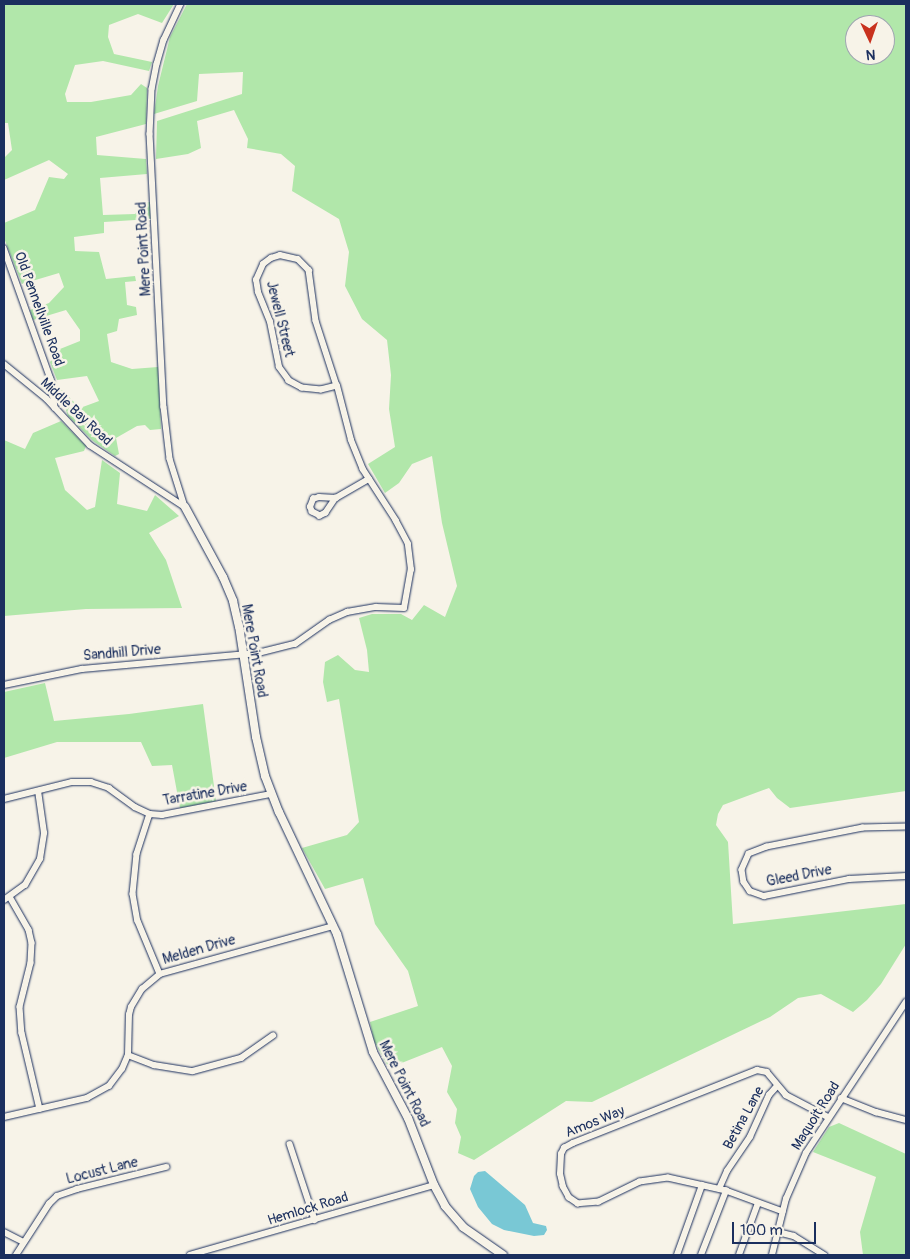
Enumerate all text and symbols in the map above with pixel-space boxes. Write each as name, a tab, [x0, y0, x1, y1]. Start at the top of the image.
north arrow	[845, 15, 895, 65]
text: N	[866, 46, 876, 63]
street label: Mere Point Road	[133, 201, 155, 297]
street label: Old Pennellville Road	[11, 250, 67, 368]
street label: Jewell Street	[262, 279, 298, 359]
street label: Middle Bay Road	[37, 374, 115, 450]
street label: Mere Point Road	[238, 603, 270, 699]
street label: Sandhill Drive	[83, 641, 161, 665]
street label: Tarratine Drive	[162, 778, 248, 810]
street label: Gleed Drive	[765, 861, 833, 891]
street label: Melden Drive	[161, 932, 237, 968]
street label: Mere Point Road	[375, 1038, 433, 1130]
street label: Maquoit Road	[788, 1079, 844, 1153]
street label: Betina Lane	[720, 1084, 768, 1152]
street label: Amos Way	[563, 1103, 627, 1141]
street label: Locust Lane	[64, 1154, 140, 1188]
street label: Hemlock Road	[266, 1189, 350, 1229]
scale bar	[735, 1212, 819, 1244]
text: 100 m	[740, 1221, 783, 1240]

